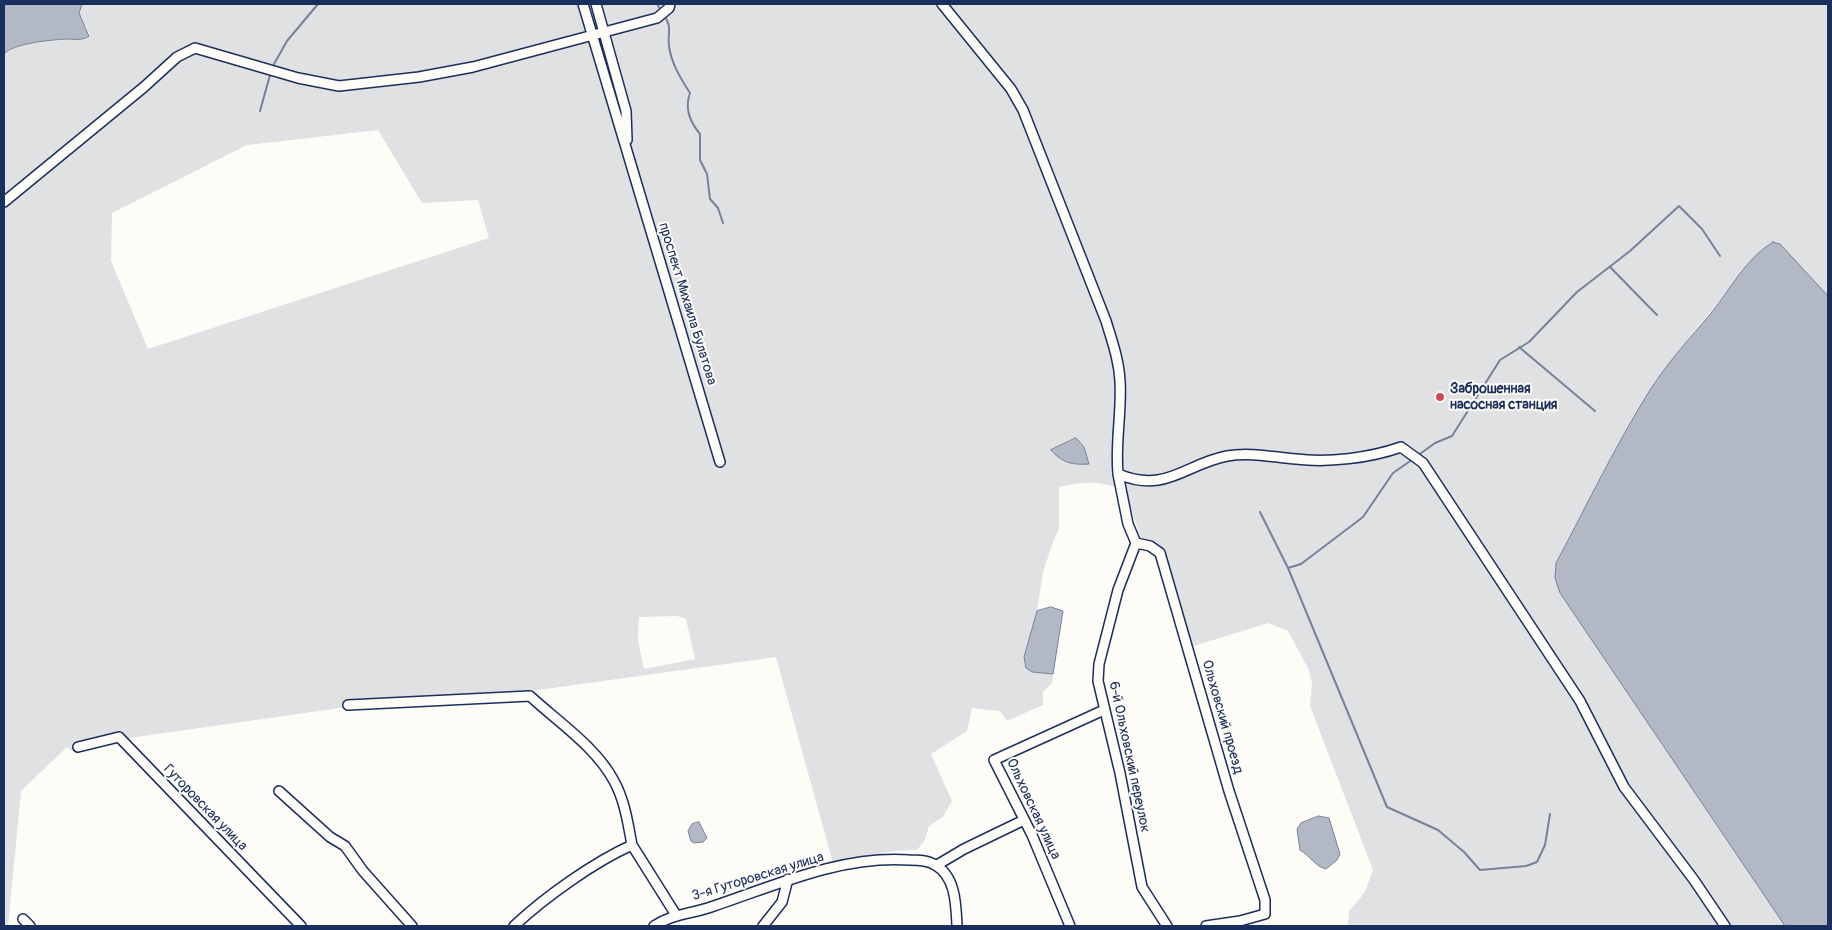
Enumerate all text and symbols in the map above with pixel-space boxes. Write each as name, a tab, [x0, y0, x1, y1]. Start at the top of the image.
street label: проспект Михаила Булатова	[654, 221, 720, 387]
place label: Заброшенная насосная станция	[1450, 381, 1557, 414]
marker: Заброшенная насосная станция	[1434, 391, 1446, 403]
street label: Ольховский проезд	[1198, 658, 1246, 776]
street label: 6-й Ольховский переулок	[1105, 680, 1153, 834]
street label: Ольховская улица	[1002, 756, 1064, 862]
street label: Гуторовская улица	[160, 761, 250, 855]
street label: 3-я Гуторовская улица	[690, 849, 826, 905]

